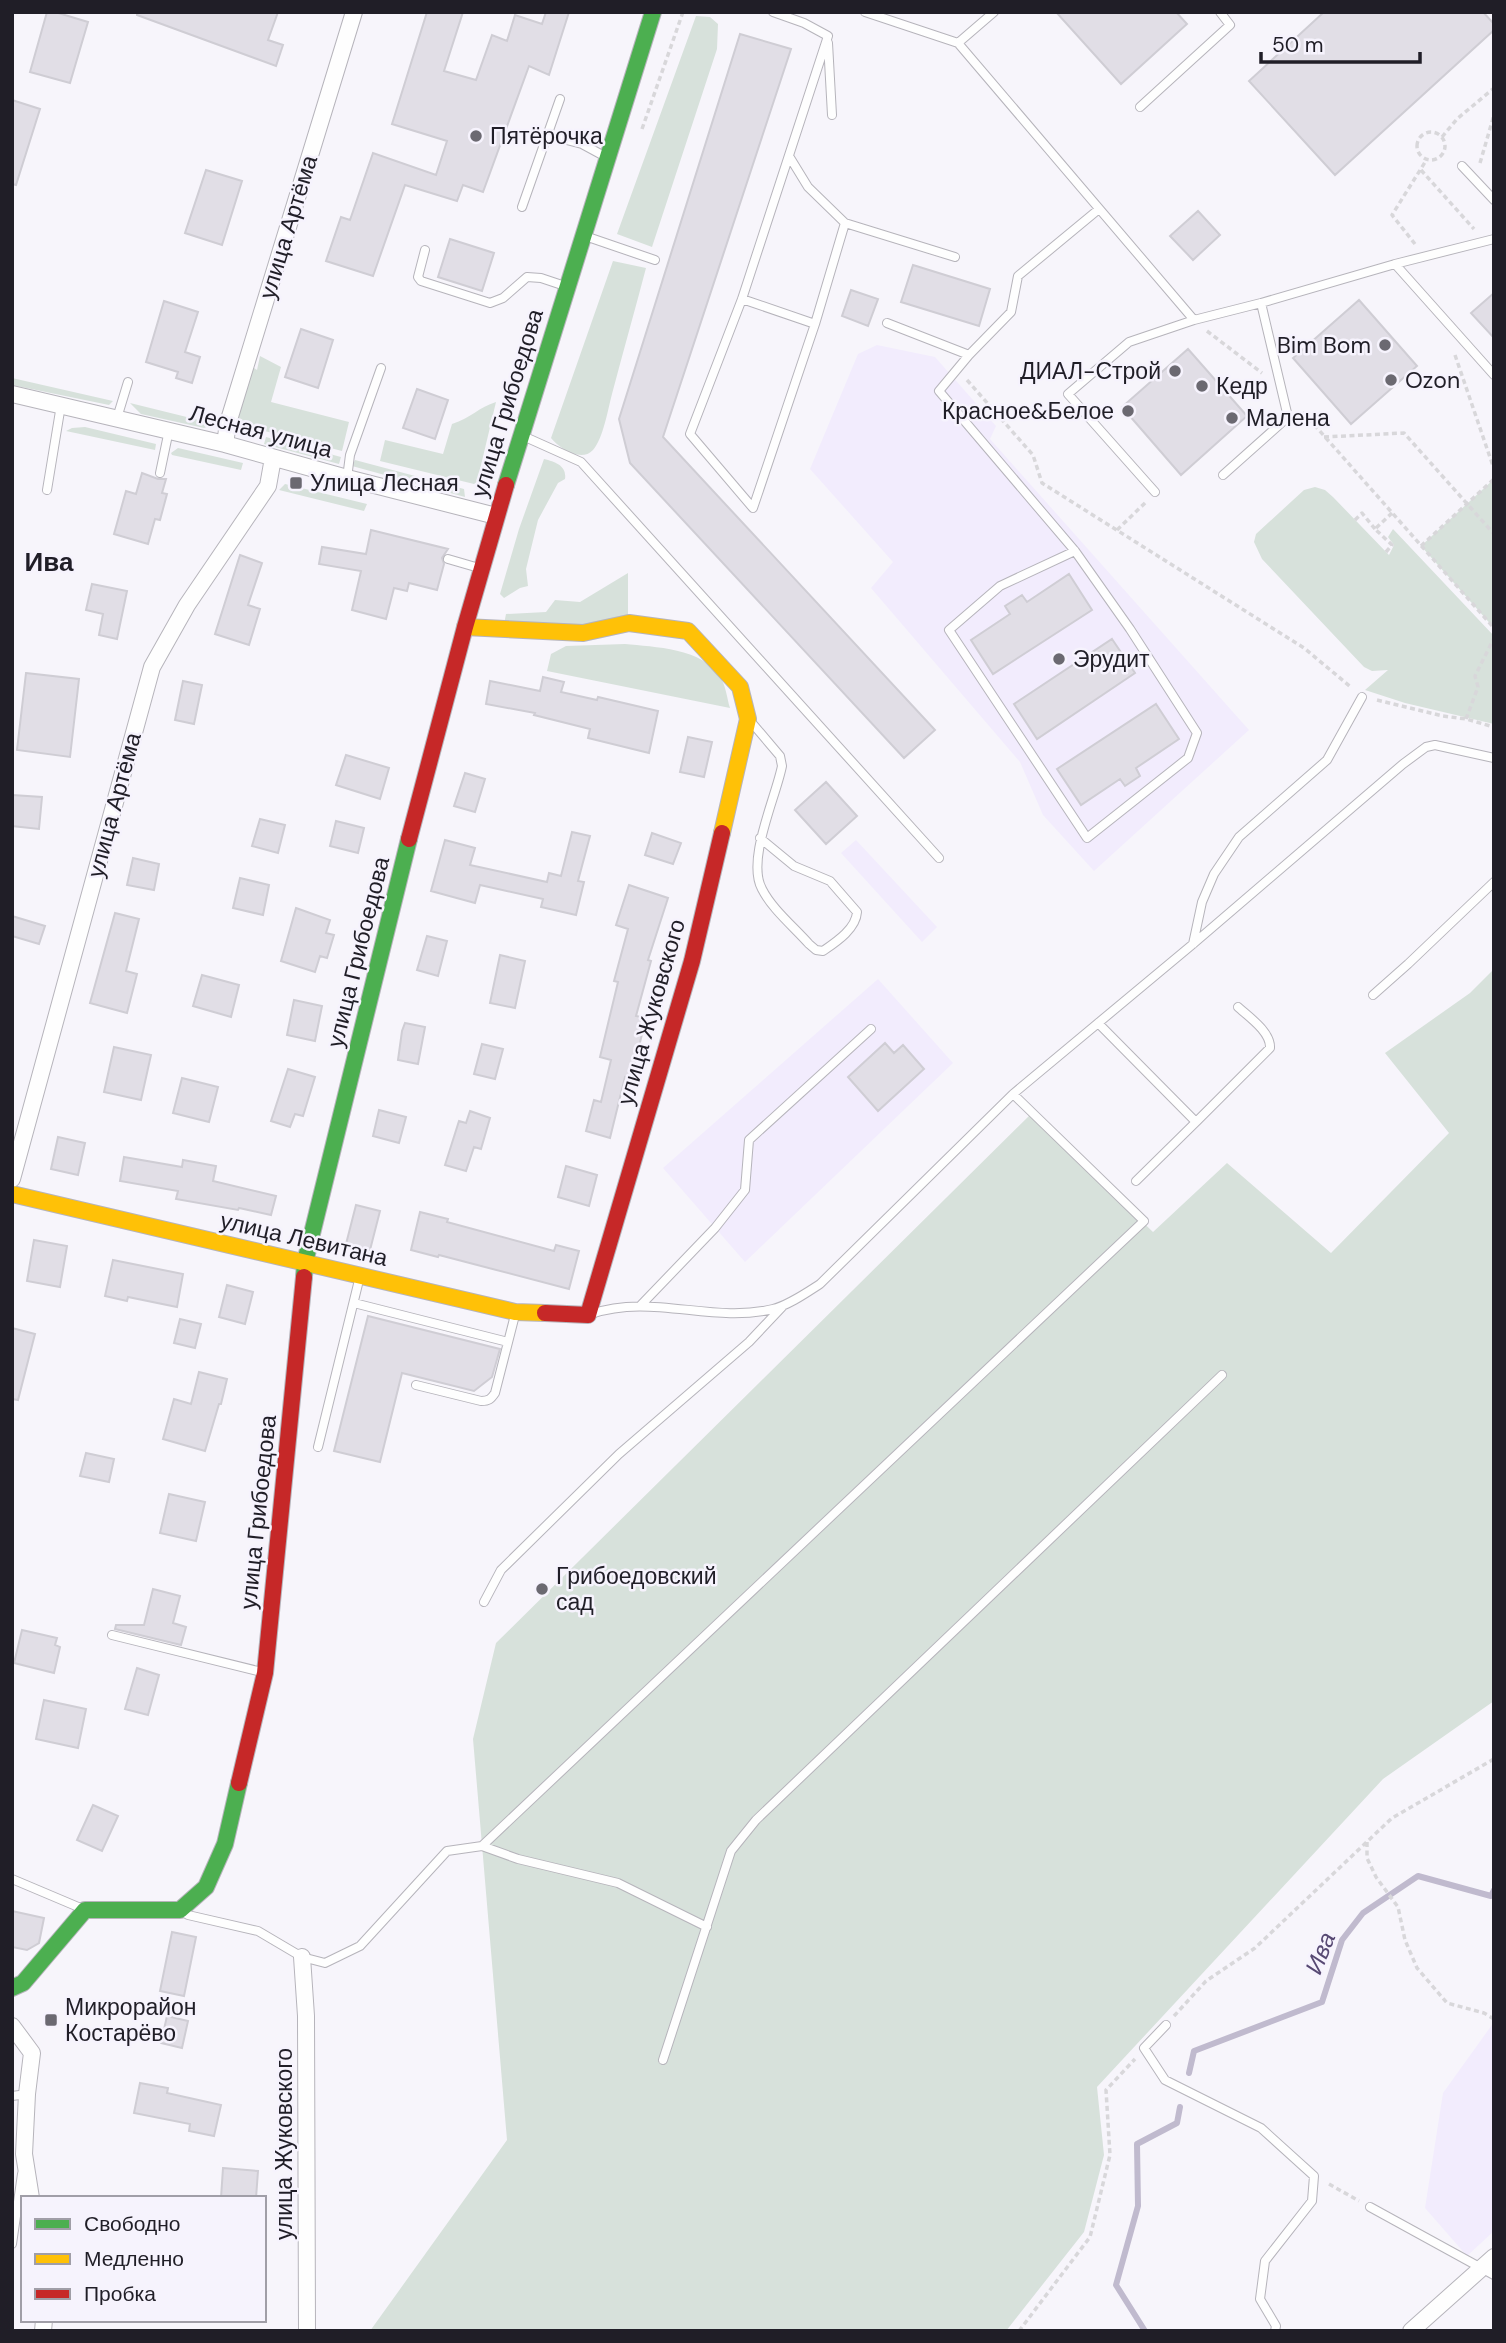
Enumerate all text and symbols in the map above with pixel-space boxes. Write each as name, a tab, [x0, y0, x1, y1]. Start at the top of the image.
scale bar	[1261, 21, 1420, 65]
text: 50 m	[1272, 31, 1323, 59]
place label: Пятёрочка	[490, 121, 603, 151]
marker: Пятёрочка	[468, 128, 484, 144]
street label: улица Артёма	[252, 151, 324, 303]
street label: улица Грибоедова	[464, 305, 550, 501]
place label: Bim Bom	[1277, 330, 1371, 360]
marker: Bim Bom	[1377, 337, 1393, 353]
place label: ДИАЛ-Строй	[1020, 356, 1161, 386]
marker: ДИАЛ-Строй	[1167, 363, 1183, 379]
place label: Ozon	[1405, 365, 1460, 395]
place label: Кедр	[1216, 371, 1268, 401]
marker: Ozon	[1383, 372, 1399, 388]
marker: Кедр	[1194, 378, 1210, 394]
place label: Красное&Белое	[942, 396, 1114, 426]
street label: Лесная улица	[186, 398, 336, 465]
marker: Красное&Белое	[1120, 403, 1136, 419]
place label: Малена	[1246, 403, 1330, 433]
marker: Малена	[1224, 410, 1240, 426]
place label: Улица Лесная	[310, 468, 459, 498]
marker: Улица Лесная	[288, 475, 304, 491]
district label: Ива	[25, 545, 74, 579]
place label: Эрудит	[1073, 644, 1150, 674]
marker: Эрудит	[1051, 651, 1067, 667]
street label: улица Артёма	[80, 729, 148, 881]
street label: улица Грибоедова	[320, 853, 396, 1050]
street label: улица Жуковского	[610, 915, 692, 1109]
street label: улица Левитана	[217, 1205, 391, 1273]
street label: улица Грибоедова	[233, 1413, 283, 1611]
place label: Грибоедовский сад	[556, 1561, 716, 1617]
marker: Грибоедовский сад	[534, 1581, 550, 1597]
water label: Ива	[1298, 1927, 1342, 1979]
place label: Микрорайон Костарёво	[65, 1992, 197, 2048]
marker: Микрорайон Костарёво	[43, 2012, 59, 2028]
street label: улица Жуковского	[269, 2048, 299, 2240]
legend	[21, 2196, 266, 2322]
text: Свободно	[84, 2210, 181, 2238]
text: Медленно	[84, 2245, 184, 2273]
text: Пробка	[84, 2280, 156, 2308]

